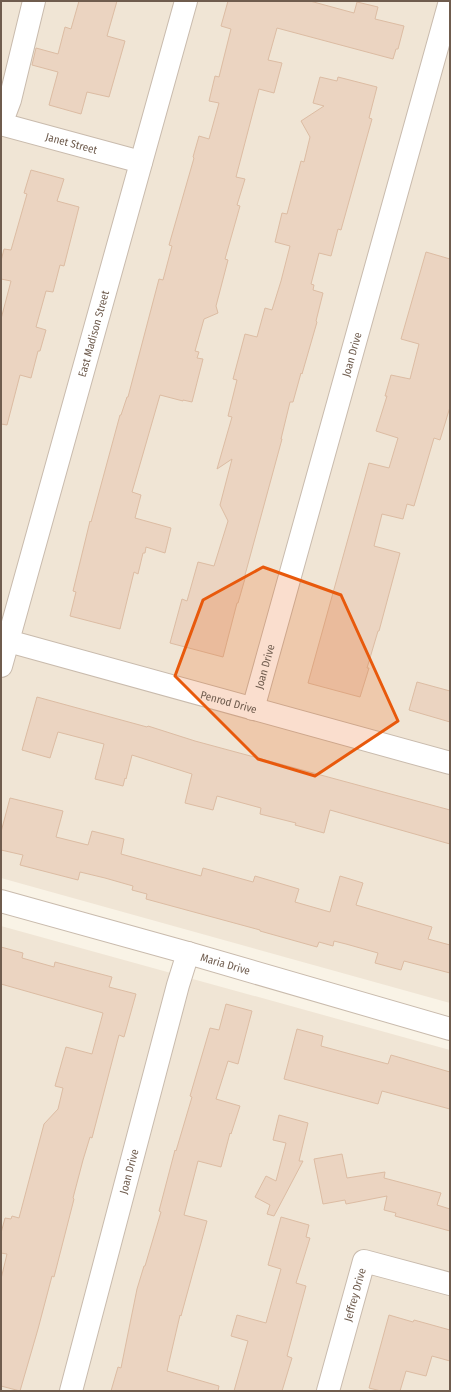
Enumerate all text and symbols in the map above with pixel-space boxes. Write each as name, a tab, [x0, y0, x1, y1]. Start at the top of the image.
street label: Janet Street	[44, 130, 99, 156]
street label: East Madison Street	[75, 289, 112, 378]
street label: Joan Drive	[339, 331, 364, 378]
street label: Joan Drive	[252, 643, 277, 690]
street label: Penrod Drive	[199, 688, 258, 716]
street label: Maria Drive	[199, 950, 252, 977]
street label: Joan Drive	[117, 1148, 141, 1195]
street label: Jeffrey Drive	[341, 1266, 368, 1323]

